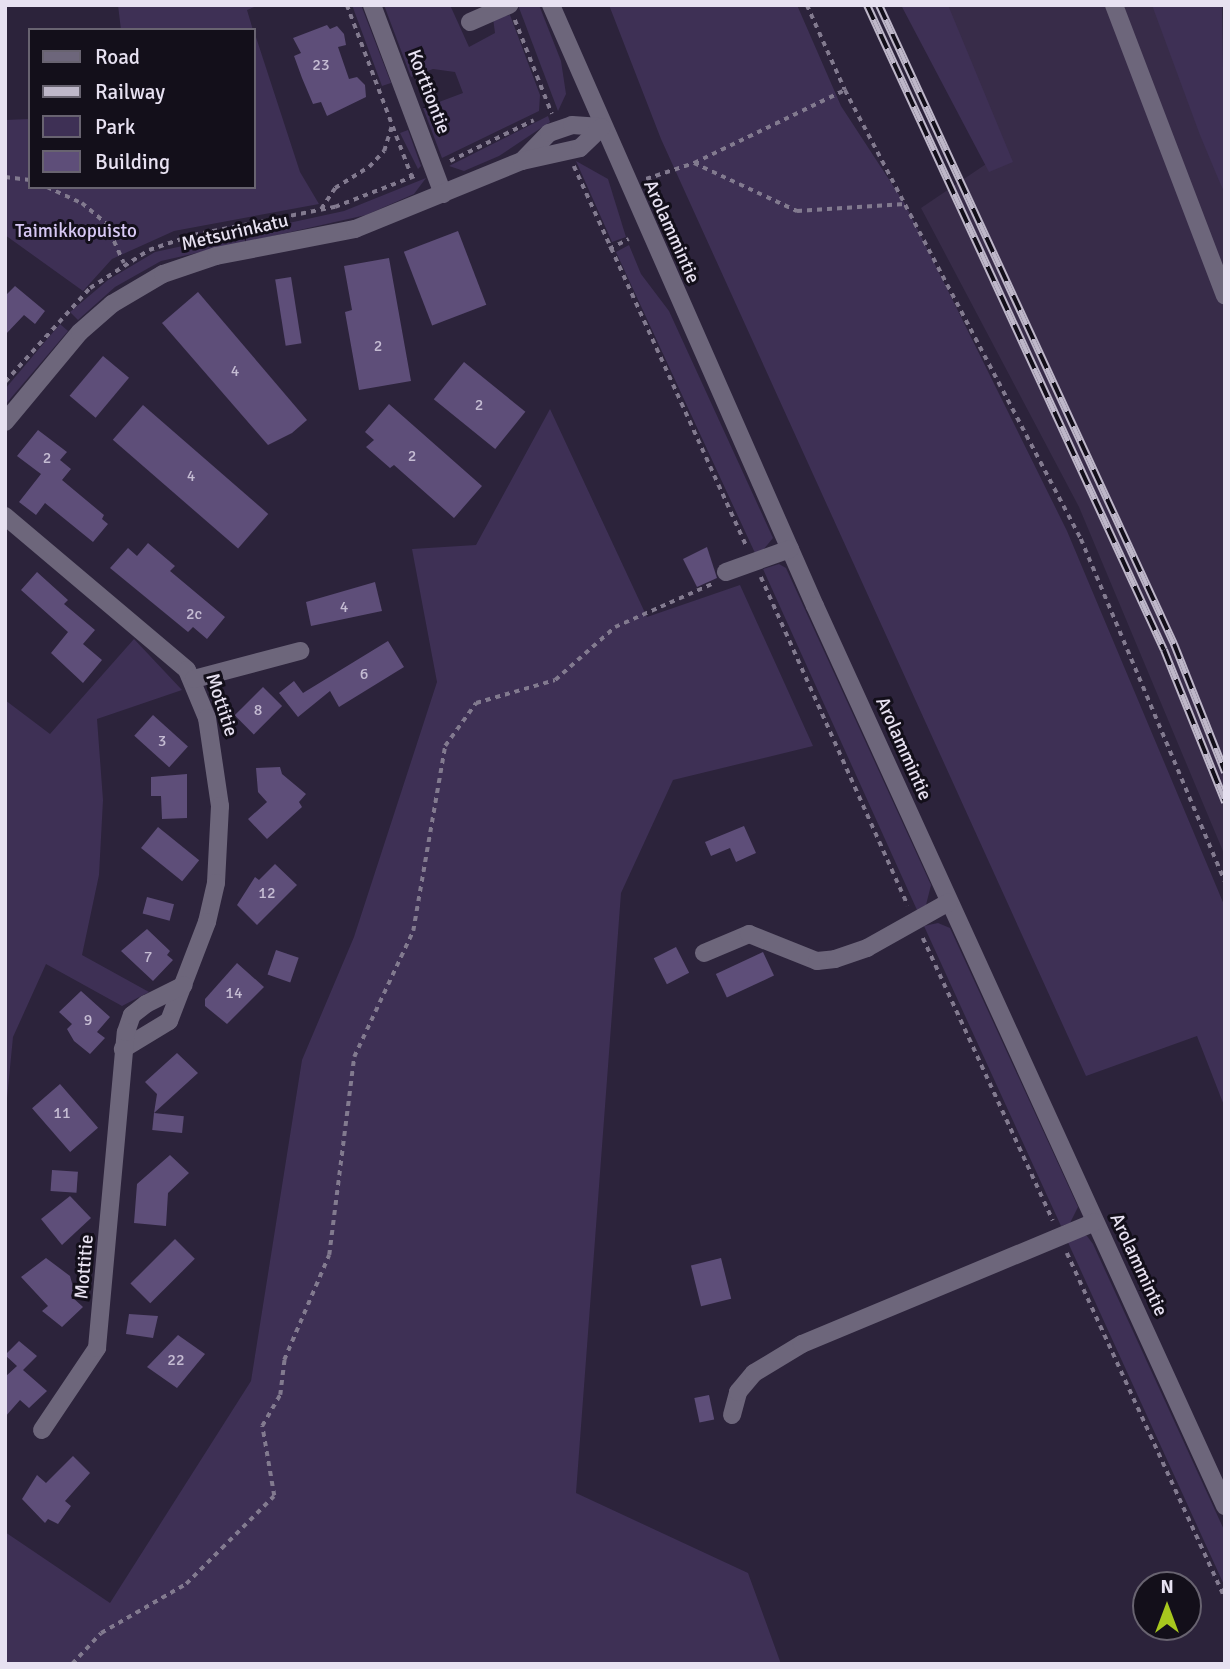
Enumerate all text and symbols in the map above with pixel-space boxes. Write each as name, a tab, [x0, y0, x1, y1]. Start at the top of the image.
legend	[28, 28, 256, 189]
text: Road	[95, 44, 140, 70]
street label: Korttiontie	[401, 47, 455, 137]
house number: 23	[312, 55, 330, 75]
text: Railway	[95, 79, 165, 105]
text: Park	[95, 114, 135, 140]
text: Building	[95, 149, 170, 175]
street label: Arolammintie	[638, 177, 704, 287]
street label: Metsurinkatu	[179, 210, 291, 256]
park label: Taimikkopuisto	[15, 221, 137, 243]
house number: 2	[374, 336, 382, 356]
house number: 4	[231, 361, 239, 381]
house number: 2	[475, 395, 483, 415]
house number: 2	[408, 446, 416, 466]
house number: 2	[43, 448, 51, 468]
house number: 4	[187, 466, 195, 486]
house number: 4	[340, 597, 348, 617]
house number: 2c	[186, 604, 202, 624]
house number: 6	[360, 664, 368, 684]
street label: Mottitie	[200, 671, 242, 739]
street label: Arolammintie	[870, 694, 936, 804]
house number: 8	[254, 700, 262, 720]
house number: 3	[158, 731, 166, 751]
house number: 12	[258, 883, 276, 903]
house number: 7	[144, 947, 152, 967]
house number: 14	[225, 983, 243, 1003]
house number: 9	[84, 1010, 92, 1030]
house number: 11	[53, 1103, 71, 1123]
street label: Arolammintie	[1104, 1210, 1172, 1320]
street label: Mottitie	[71, 1234, 99, 1300]
house number: 22	[167, 1350, 185, 1370]
north arrow	[1132, 1571, 1202, 1641]
text: N	[1160, 1575, 1174, 1599]

